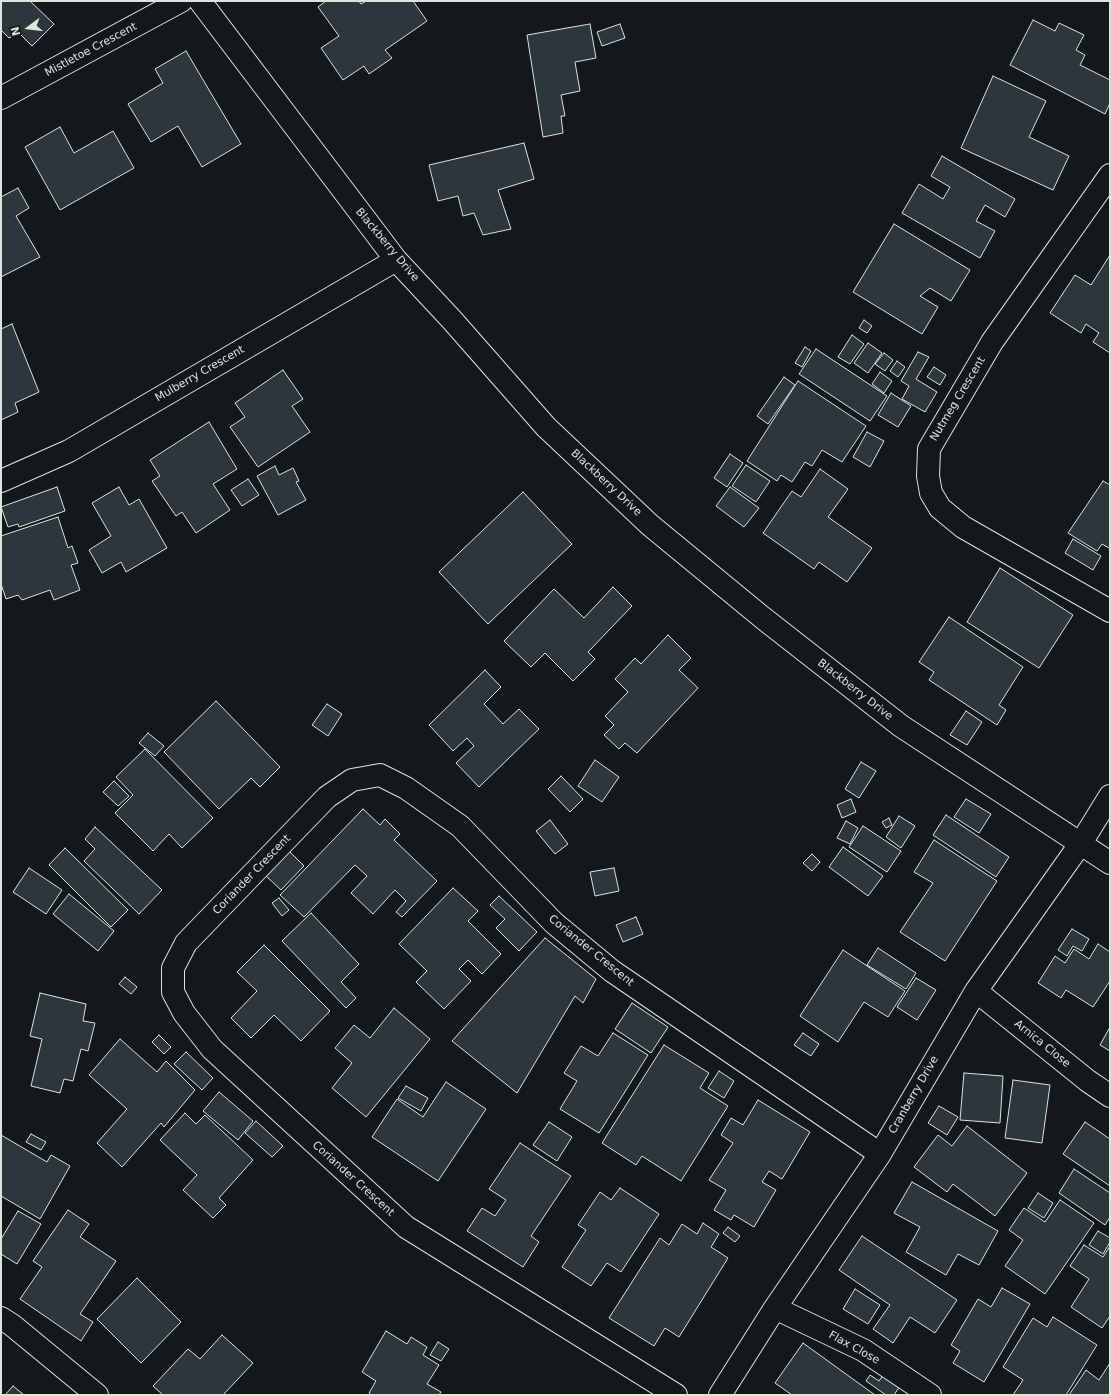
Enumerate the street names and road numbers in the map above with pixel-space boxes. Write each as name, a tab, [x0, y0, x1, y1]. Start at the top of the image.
street label: Mistletoe Crescent	[43, 20, 139, 80]
street label: Blackberry Drive	[352, 206, 422, 284]
street label: Mulberry Crescent	[153, 343, 247, 405]
street label: Nutmeg Crescent	[928, 354, 988, 444]
street label: Blackberry Drive	[568, 447, 644, 519]
street label: Blackberry Drive	[815, 657, 895, 723]
street label: Coriander Crescent	[210, 832, 294, 918]
street label: Coriander Crescent	[546, 913, 636, 989]
street label: Arnica Close	[1011, 1017, 1073, 1071]
street label: Cranberry Drive	[886, 1054, 942, 1136]
street label: Coriander Crescent	[309, 1139, 397, 1219]
street label: Flax Close	[826, 1329, 882, 1367]

